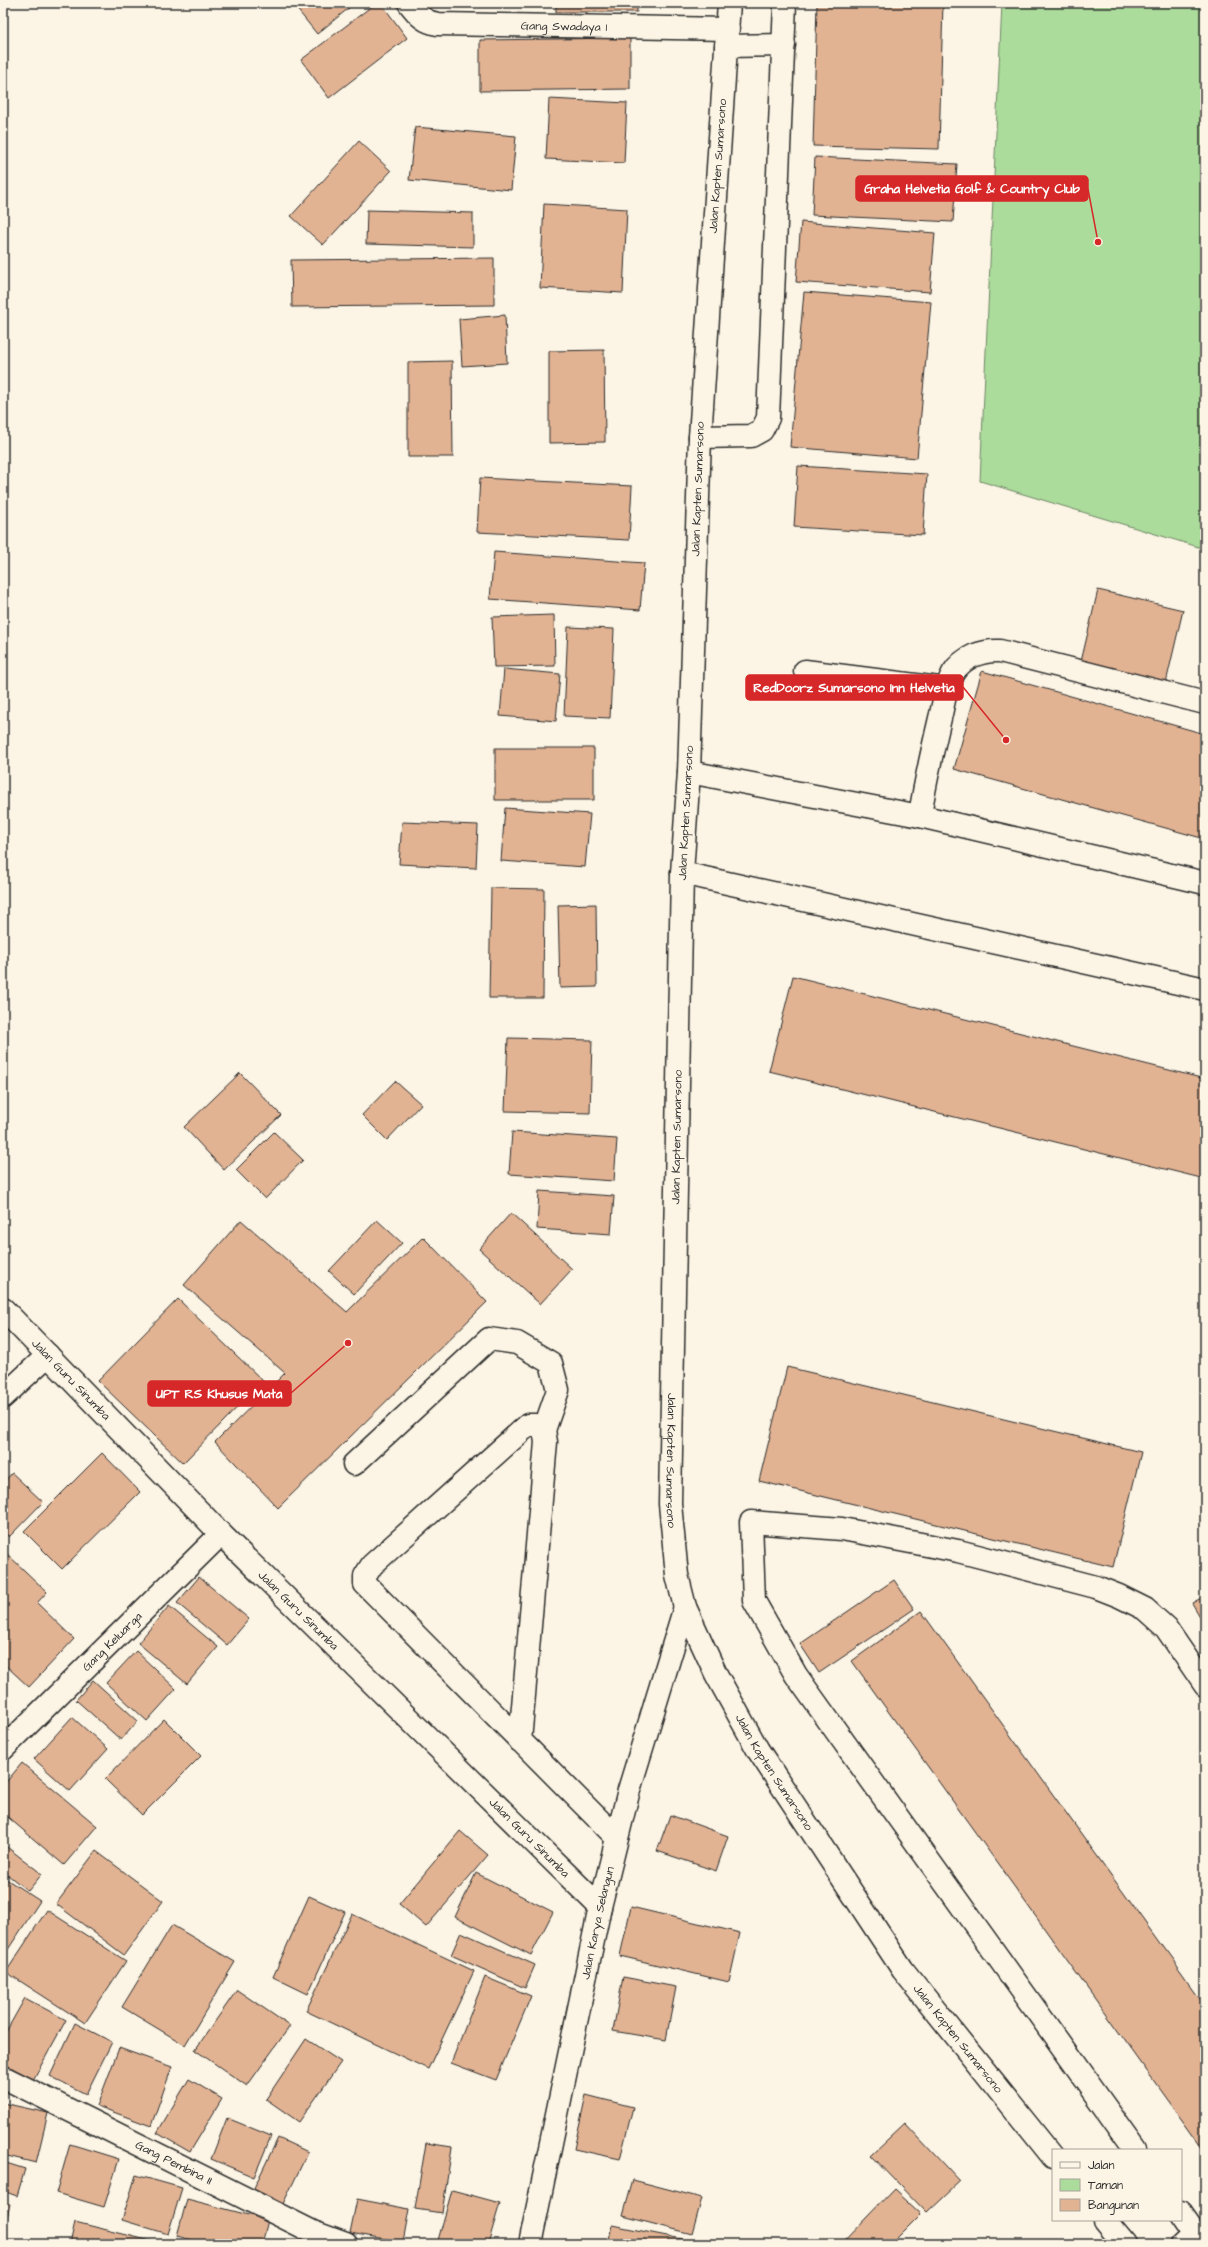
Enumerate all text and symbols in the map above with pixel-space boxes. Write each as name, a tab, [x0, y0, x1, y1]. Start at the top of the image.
street label: Gang Swadaya 1	[521, 17, 608, 36]
street label: Jalan Kapten Sumarsono	[705, 98, 731, 234]
callout: Graha Helvetia Golf & Country Club	[856, 176, 1088, 201]
text: Graha Helvetia Golf & Country Club	[864, 180, 1080, 199]
street label: Jalan Kapten Sumarsono	[687, 421, 709, 557]
callout: RedDoorz Sumarsono Inn Helvetia	[746, 675, 963, 700]
text: RedDoorz Sumarsono Inn Helvetia	[753, 679, 955, 697]
street label: Jalan Kapten Sumarsono	[674, 745, 698, 881]
street label: Jalan Kapten Sumarsono	[667, 1069, 687, 1205]
street label: Jalan Guru Sinumba	[28, 1335, 115, 1424]
callout: UPT RS Khusus Mata	[148, 1381, 291, 1406]
text: UPT RS Khusus Mata	[155, 1385, 283, 1403]
street label: Jalan Kapten Sumarsono	[661, 1393, 681, 1529]
street label: Jalan Guru Sinumba	[254, 1567, 343, 1654]
street label: Gang Keluarga	[78, 1608, 146, 1675]
street label: Jalan Kapten Sumarsono	[731, 1711, 818, 1834]
street label: Jalan Guru Sinumba	[485, 1794, 574, 1881]
street label: Jalan Karya Selangun	[577, 1865, 618, 1981]
street label: Jalan Kapten Sumarsono	[909, 1981, 1007, 2097]
street label: Gang Pembina II	[132, 2136, 215, 2189]
legend	[1052, 2149, 1182, 2221]
text: Jalan	[1088, 2157, 1114, 2174]
text: Taman	[1088, 2177, 1123, 2194]
text: Bangunan	[1088, 2197, 1139, 2215]

